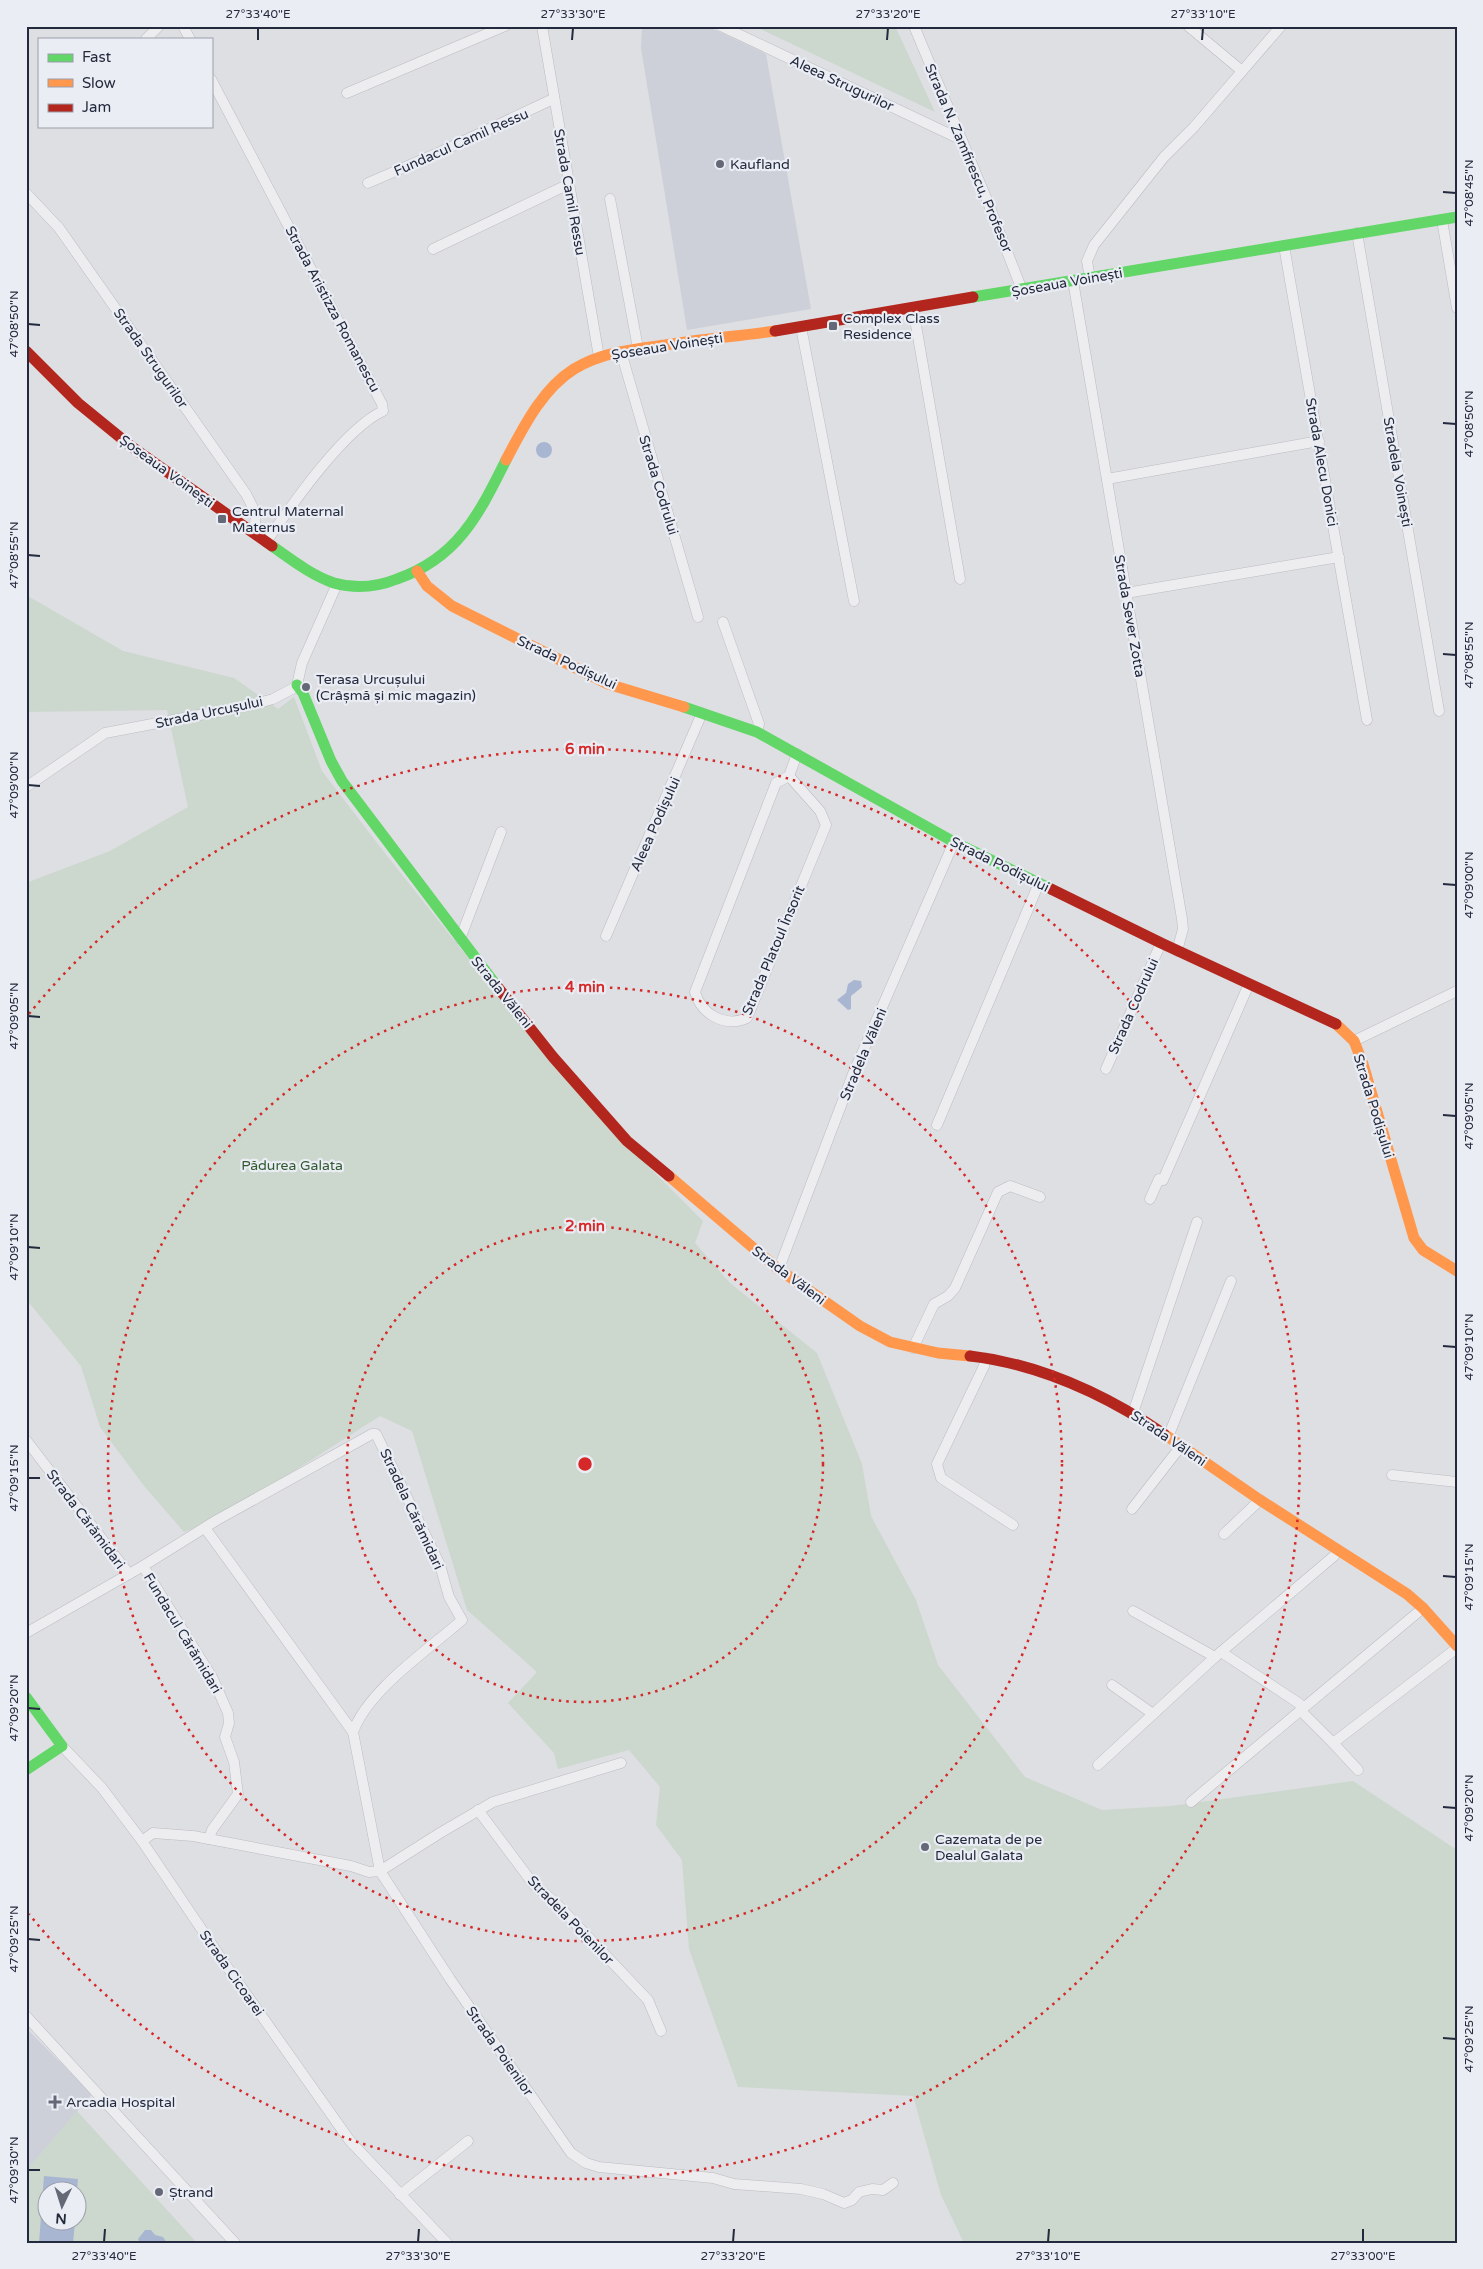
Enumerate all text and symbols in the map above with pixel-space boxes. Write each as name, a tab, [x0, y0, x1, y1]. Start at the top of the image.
text: 27°33'40"E	[225, 7, 291, 21]
text: 27°33'30"E	[540, 7, 606, 21]
text: 27°33'20"E	[855, 7, 921, 21]
text: 27°33'10"E	[1170, 7, 1236, 21]
legend	[38, 38, 212, 128]
text: Fast	[82, 48, 112, 66]
street label: Aleea Strugurilor	[787, 52, 897, 115]
street label: Strada N. Zamfirescu, Profesor	[921, 61, 1016, 256]
text: Slow	[82, 74, 116, 92]
text: Jam	[82, 98, 111, 116]
street label: Fundacul Camil Ressu	[391, 105, 531, 180]
street label: Strada Camil Ressu	[550, 128, 589, 257]
place label: Kaufland	[730, 156, 790, 173]
marker: Kaufland	[714, 158, 726, 170]
text: 47°08'45"N	[1462, 159, 1476, 227]
street label: Strada Aristizza Romanescu	[281, 223, 384, 395]
street label: Șoseaua Voinești	[1010, 264, 1124, 301]
text: 47°08'50"N	[7, 290, 21, 358]
street label: Strada Strugurilor	[110, 305, 192, 412]
place label: Complex Class Residence	[843, 310, 940, 343]
marker: Complex Class Residence	[827, 320, 839, 332]
street label: Șoseaua Voinești	[610, 329, 724, 364]
text: 47°08'50"N	[1462, 390, 1476, 458]
street label: Strada Alecu Donici	[1302, 396, 1341, 528]
street label: Stradela Voinești	[1379, 416, 1416, 528]
street label: Șoseaua Voinești	[116, 431, 217, 511]
street label: Strada Codrului	[635, 433, 682, 537]
place label: Centrul Maternal Maternus	[232, 503, 344, 536]
marker: Centrul Maternal Maternus	[216, 513, 228, 525]
text: 47°08'55"N	[7, 521, 21, 589]
street label: Strada Sever Zotta	[1110, 554, 1149, 679]
text: 47°08'55"N	[1462, 621, 1476, 689]
street label: Strada Podișului	[514, 632, 619, 693]
place label: Terasa Urcușului (Crâșmă și mic magazin)	[316, 671, 476, 704]
marker: Terasa Urcușului (Crâșmă și mic magazin)	[300, 681, 312, 693]
street label: Strada Urcușului	[154, 693, 264, 732]
text: 6 min	[565, 740, 605, 758]
text: 47°09'00"N	[7, 751, 21, 819]
street label: Aleea Podișului	[627, 774, 684, 874]
street label: Strada Podișului	[948, 833, 1052, 896]
text: 47°09'00"N	[1462, 851, 1476, 919]
street label: Strada Platoul Însorit	[738, 882, 809, 1017]
street label: Strada Văleni	[467, 953, 536, 1032]
street label: Strada Codrului	[1105, 955, 1162, 1057]
text: 4 min	[565, 978, 605, 996]
text: 47°09'05"N	[7, 982, 21, 1050]
street label: Stradela Văleni	[836, 1005, 891, 1103]
street label: Strada Podișului	[1350, 1052, 1397, 1160]
text: 47°09'05"N	[1462, 1082, 1476, 1150]
park label: Pădurea Galata	[241, 1157, 343, 1174]
text: 47°09'10"N	[7, 1213, 21, 1281]
text: 2 min	[565, 1217, 605, 1235]
street label: Strada Văleni	[749, 1242, 829, 1309]
text: 47°09'10"N	[1462, 1313, 1476, 1381]
street label: Strada Văleni	[1128, 1407, 1210, 1470]
text: 47°09'15"N	[7, 1444, 21, 1512]
street label: Stradela Cărămidari	[376, 1446, 447, 1572]
centre of rings	[576, 1455, 594, 1473]
street label: Strada Cărămidari	[43, 1466, 128, 1572]
text: 47°09'15"N	[1462, 1543, 1476, 1611]
street label: Fundacul Cărămidari	[140, 1570, 225, 1697]
text: 47°09'20"N	[7, 1674, 21, 1742]
text: 47°09'20"N	[1462, 1774, 1476, 1842]
place label: Cazemata de pe Dealul Galata	[935, 1831, 1042, 1864]
marker: Cazemata de pe Dealul Galata	[919, 1841, 931, 1853]
street label: Stradela Poienilor	[524, 1872, 618, 1969]
text: 47°09'25"N	[7, 1905, 21, 1973]
street label: Strada Cicoarei	[196, 1927, 267, 2019]
street label: Strada Poienilor	[462, 2003, 537, 2100]
text: 47°09'25"N	[1462, 2005, 1476, 2073]
place label: Arcadia Hospital	[66, 2094, 175, 2111]
marker: Arcadia Hospital	[48, 2095, 62, 2109]
text: 47°09'30"N	[7, 2136, 21, 2204]
north arrow	[38, 2182, 88, 2232]
place label: Ștrand	[169, 2184, 213, 2201]
marker: Ștrand	[153, 2186, 165, 2198]
text: N	[55, 2210, 67, 2227]
text: 27°33'40"E	[71, 2249, 137, 2263]
text: 27°33'30"E	[385, 2249, 451, 2263]
text: 27°33'20"E	[700, 2249, 766, 2263]
text: 27°33'10"E	[1015, 2249, 1081, 2263]
text: 27°33'00"E	[1330, 2249, 1396, 2263]

